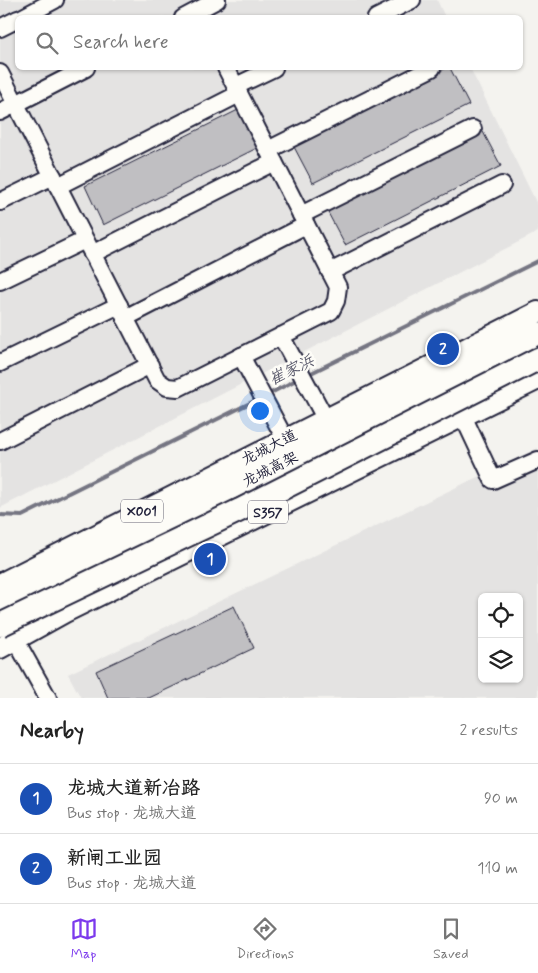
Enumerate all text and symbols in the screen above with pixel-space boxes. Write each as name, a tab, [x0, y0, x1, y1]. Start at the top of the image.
search box	[15, 15, 523, 70]
icon: search	[33, 29, 61, 57]
text: Search here	[73, 30, 169, 55]
pin: 2	[427, 330, 459, 368]
water label: 崔家浜	[265, 350, 319, 390]
your location	[247, 398, 273, 424]
street label: 龙城大道	[238, 425, 301, 470]
street label: 龙城高架	[239, 447, 302, 492]
road number: X001	[121, 500, 163, 522]
road number: S357	[248, 501, 288, 524]
pin: 1	[194, 540, 226, 578]
map controls	[478, 593, 523, 683]
button: locate	[478, 593, 523, 638]
button: layers	[478, 638, 523, 683]
text: Nearby	[20, 717, 84, 745]
text: 2 results	[460, 720, 518, 741]
text: 龙城大道新冶路	[67, 776, 200, 801]
text: 1	[32, 788, 40, 809]
text: 90 m	[484, 788, 518, 809]
text: Bus stop · 龙城大道	[67, 803, 196, 824]
text: 新闸工业园	[67, 846, 162, 871]
text: 2	[32, 858, 40, 879]
text: 110 m	[477, 858, 518, 879]
text: Bus stop · 龙城大道	[67, 873, 196, 894]
tab: Map	[70, 915, 98, 963]
tab: Directions	[237, 915, 294, 963]
tab: Saved	[433, 915, 468, 963]

